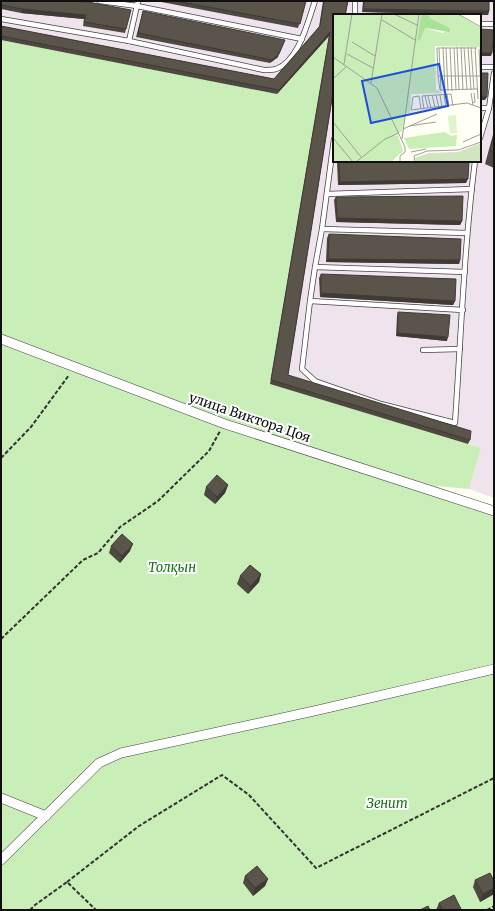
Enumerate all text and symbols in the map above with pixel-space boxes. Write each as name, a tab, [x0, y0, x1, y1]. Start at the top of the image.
inset map	[333, 14, 481, 162]
street label: улица Виктора Цоя	[187, 389, 313, 446]
park label: Толқын	[148, 559, 196, 576]
park label: Зенит	[366, 795, 408, 812]

